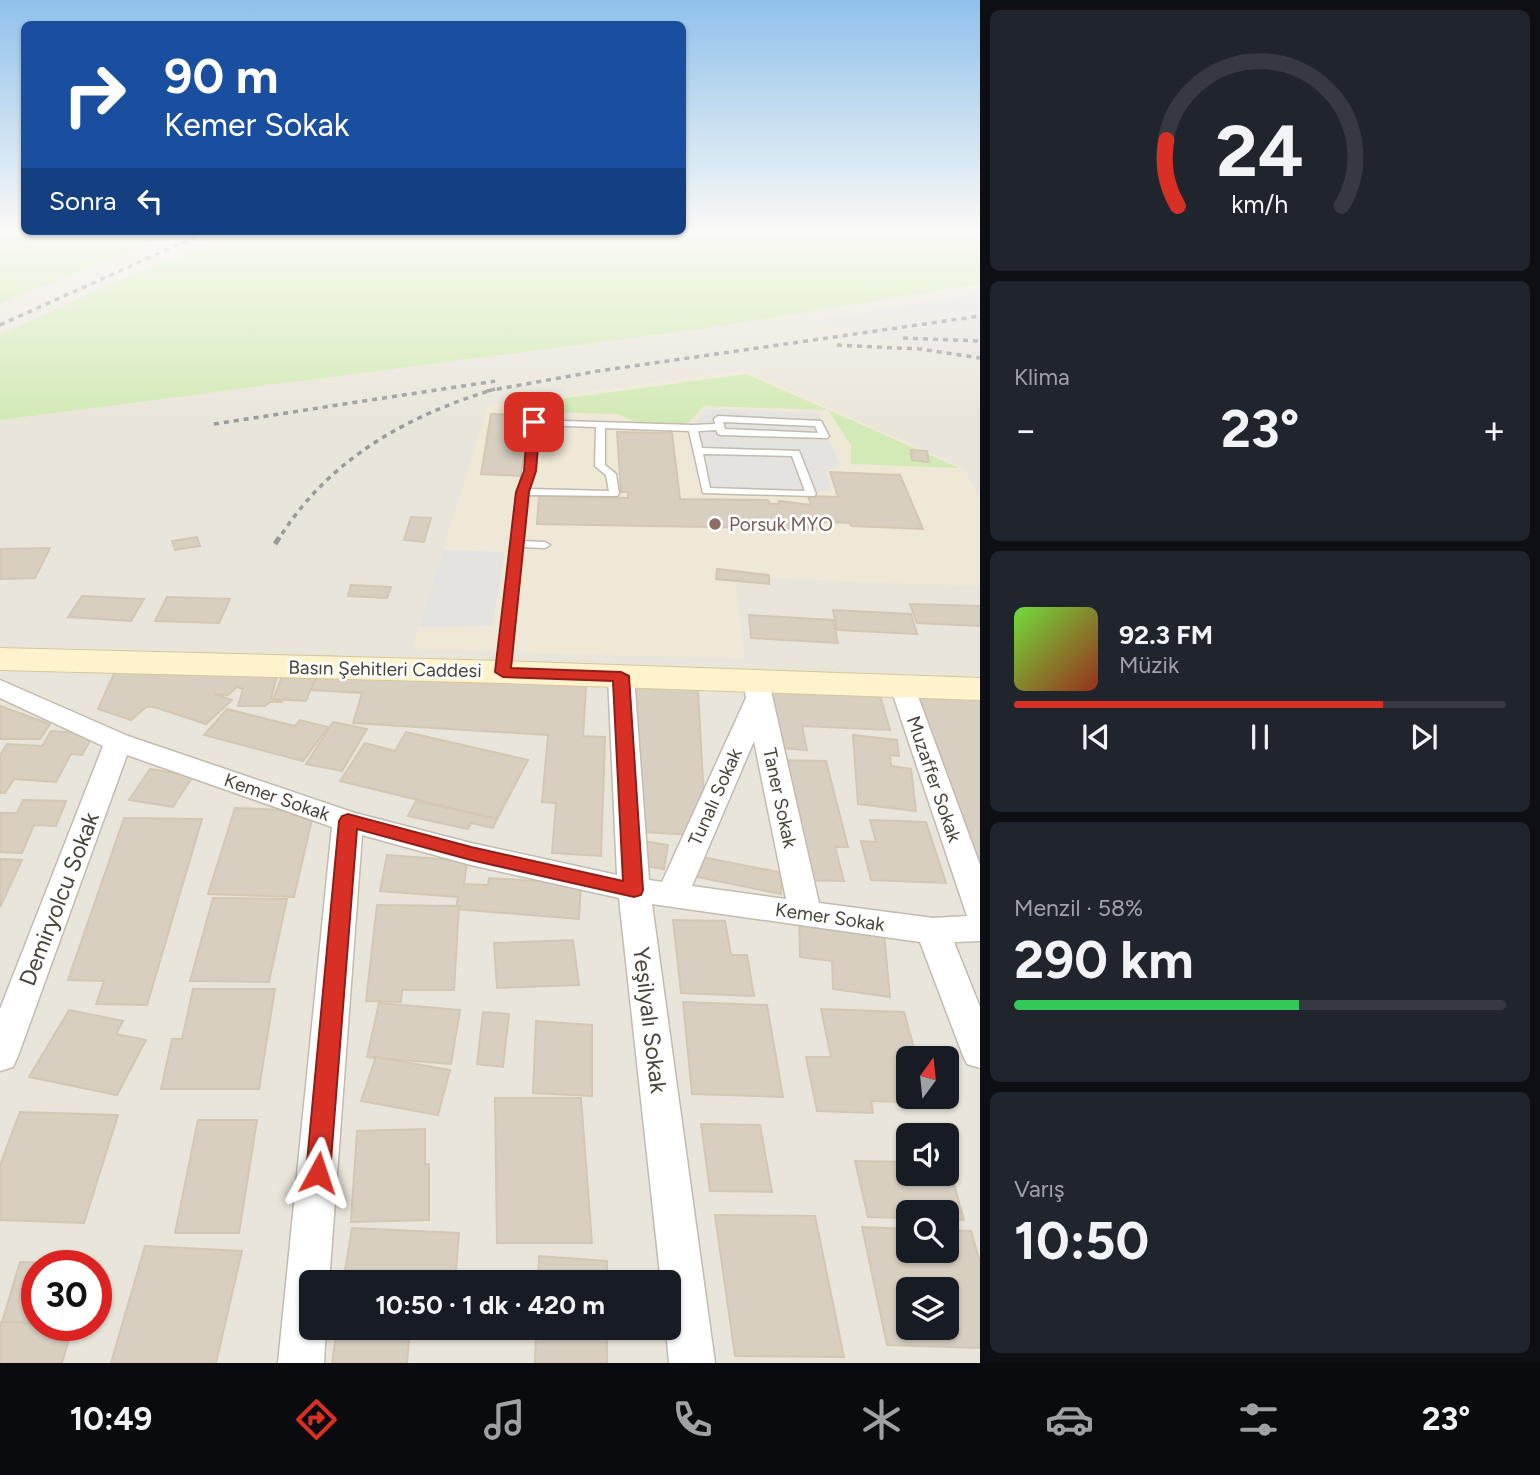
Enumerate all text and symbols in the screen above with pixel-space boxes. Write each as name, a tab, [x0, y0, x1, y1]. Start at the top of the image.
text: 90 m	[164, 46, 279, 105]
icon: right	[49, 49, 140, 140]
text: Kemer Sokak	[164, 106, 349, 144]
text: 24	[1216, 108, 1304, 195]
icon: left	[131, 182, 169, 220]
text: Sonra	[49, 185, 117, 217]
text: km/h	[1231, 189, 1289, 219]
text: Klima	[1014, 363, 1070, 391]
pin	[504, 392, 564, 452]
text: 23°	[1221, 398, 1299, 460]
icon: arrive	[515, 403, 553, 441]
text: −	[1014, 407, 1038, 453]
text: +	[1482, 407, 1506, 453]
place label: Porsuk MYO	[729, 513, 833, 536]
marker: Porsuk MYO	[707, 516, 723, 532]
text: 92.3 FM	[1119, 619, 1213, 651]
text: Müzik	[1119, 651, 1179, 679]
street label: Basın Şehitleri Caddesi	[288, 656, 482, 682]
street label: Muzaffer Sokak	[902, 713, 967, 846]
icon: previous	[1077, 718, 1115, 756]
icon: pause	[1241, 718, 1279, 756]
icon: next	[1405, 718, 1443, 756]
street label: Tunalı Sokak	[683, 744, 747, 849]
street label: Taner Sokak	[758, 746, 802, 851]
street label: Kemer Sokak	[221, 768, 334, 826]
street label: Demiryolcu Sokak	[13, 808, 105, 990]
text: Menzil · 58%	[1014, 894, 1143, 922]
street label: Kemer Sokak	[774, 898, 887, 936]
text: 290 km	[1014, 929, 1194, 991]
street label: Yeşilyalı Sokak	[627, 945, 673, 1096]
north arrow	[896, 1046, 959, 1110]
map controls	[896, 1046, 959, 1340]
button: sound	[896, 1123, 959, 1186]
position arrow	[281, 1136, 355, 1210]
text: Varış	[1014, 1175, 1065, 1203]
button: search	[896, 1200, 959, 1263]
text: 10:50	[1014, 1210, 1149, 1272]
speed limit sign: 30	[21, 1250, 112, 1341]
button: layers	[896, 1277, 959, 1340]
text: 10:50 · 1 dk · 420 m	[375, 1289, 605, 1321]
icon: directions	[292, 1395, 341, 1444]
icon: music	[480, 1395, 529, 1444]
icon: phone	[668, 1395, 717, 1444]
icon: climate	[857, 1395, 906, 1444]
icon: car	[1045, 1395, 1094, 1444]
icon: filters	[1234, 1395, 1283, 1444]
text: 10:49	[70, 1400, 152, 1438]
text: 23°	[1422, 1400, 1470, 1438]

